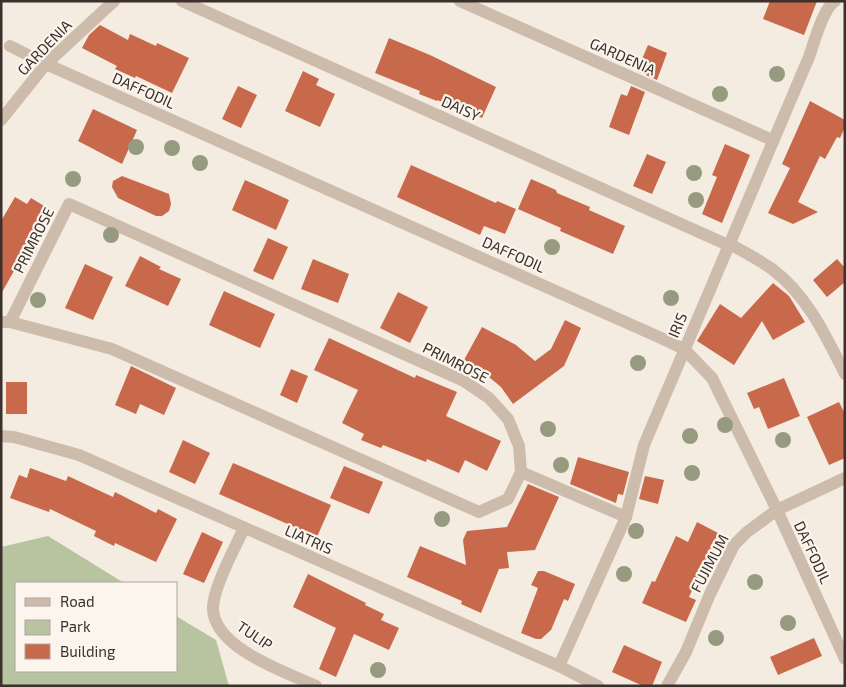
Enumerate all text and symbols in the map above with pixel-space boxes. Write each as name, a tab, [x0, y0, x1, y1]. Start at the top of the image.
street label: GARDENIA	[13, 15, 75, 79]
street label: GARDENIA	[587, 33, 659, 79]
street label: DAFFODIL	[110, 68, 178, 112]
street label: DAISY	[439, 92, 483, 125]
street label: PRIMROSE	[9, 204, 57, 276]
street label: DAFFODIL	[480, 232, 548, 276]
street label: IRIS	[664, 310, 690, 340]
street label: PRIMROSE	[420, 338, 492, 386]
street label: DAFFODIL	[791, 518, 835, 586]
street label: LIATRIS	[282, 521, 336, 557]
street label: FUJIMUM	[686, 531, 732, 595]
legend	[15, 582, 178, 672]
text: Road	[60, 592, 95, 610]
text: Park	[60, 617, 91, 635]
street label: TULIP	[234, 617, 276, 654]
text: Building	[60, 642, 116, 660]

